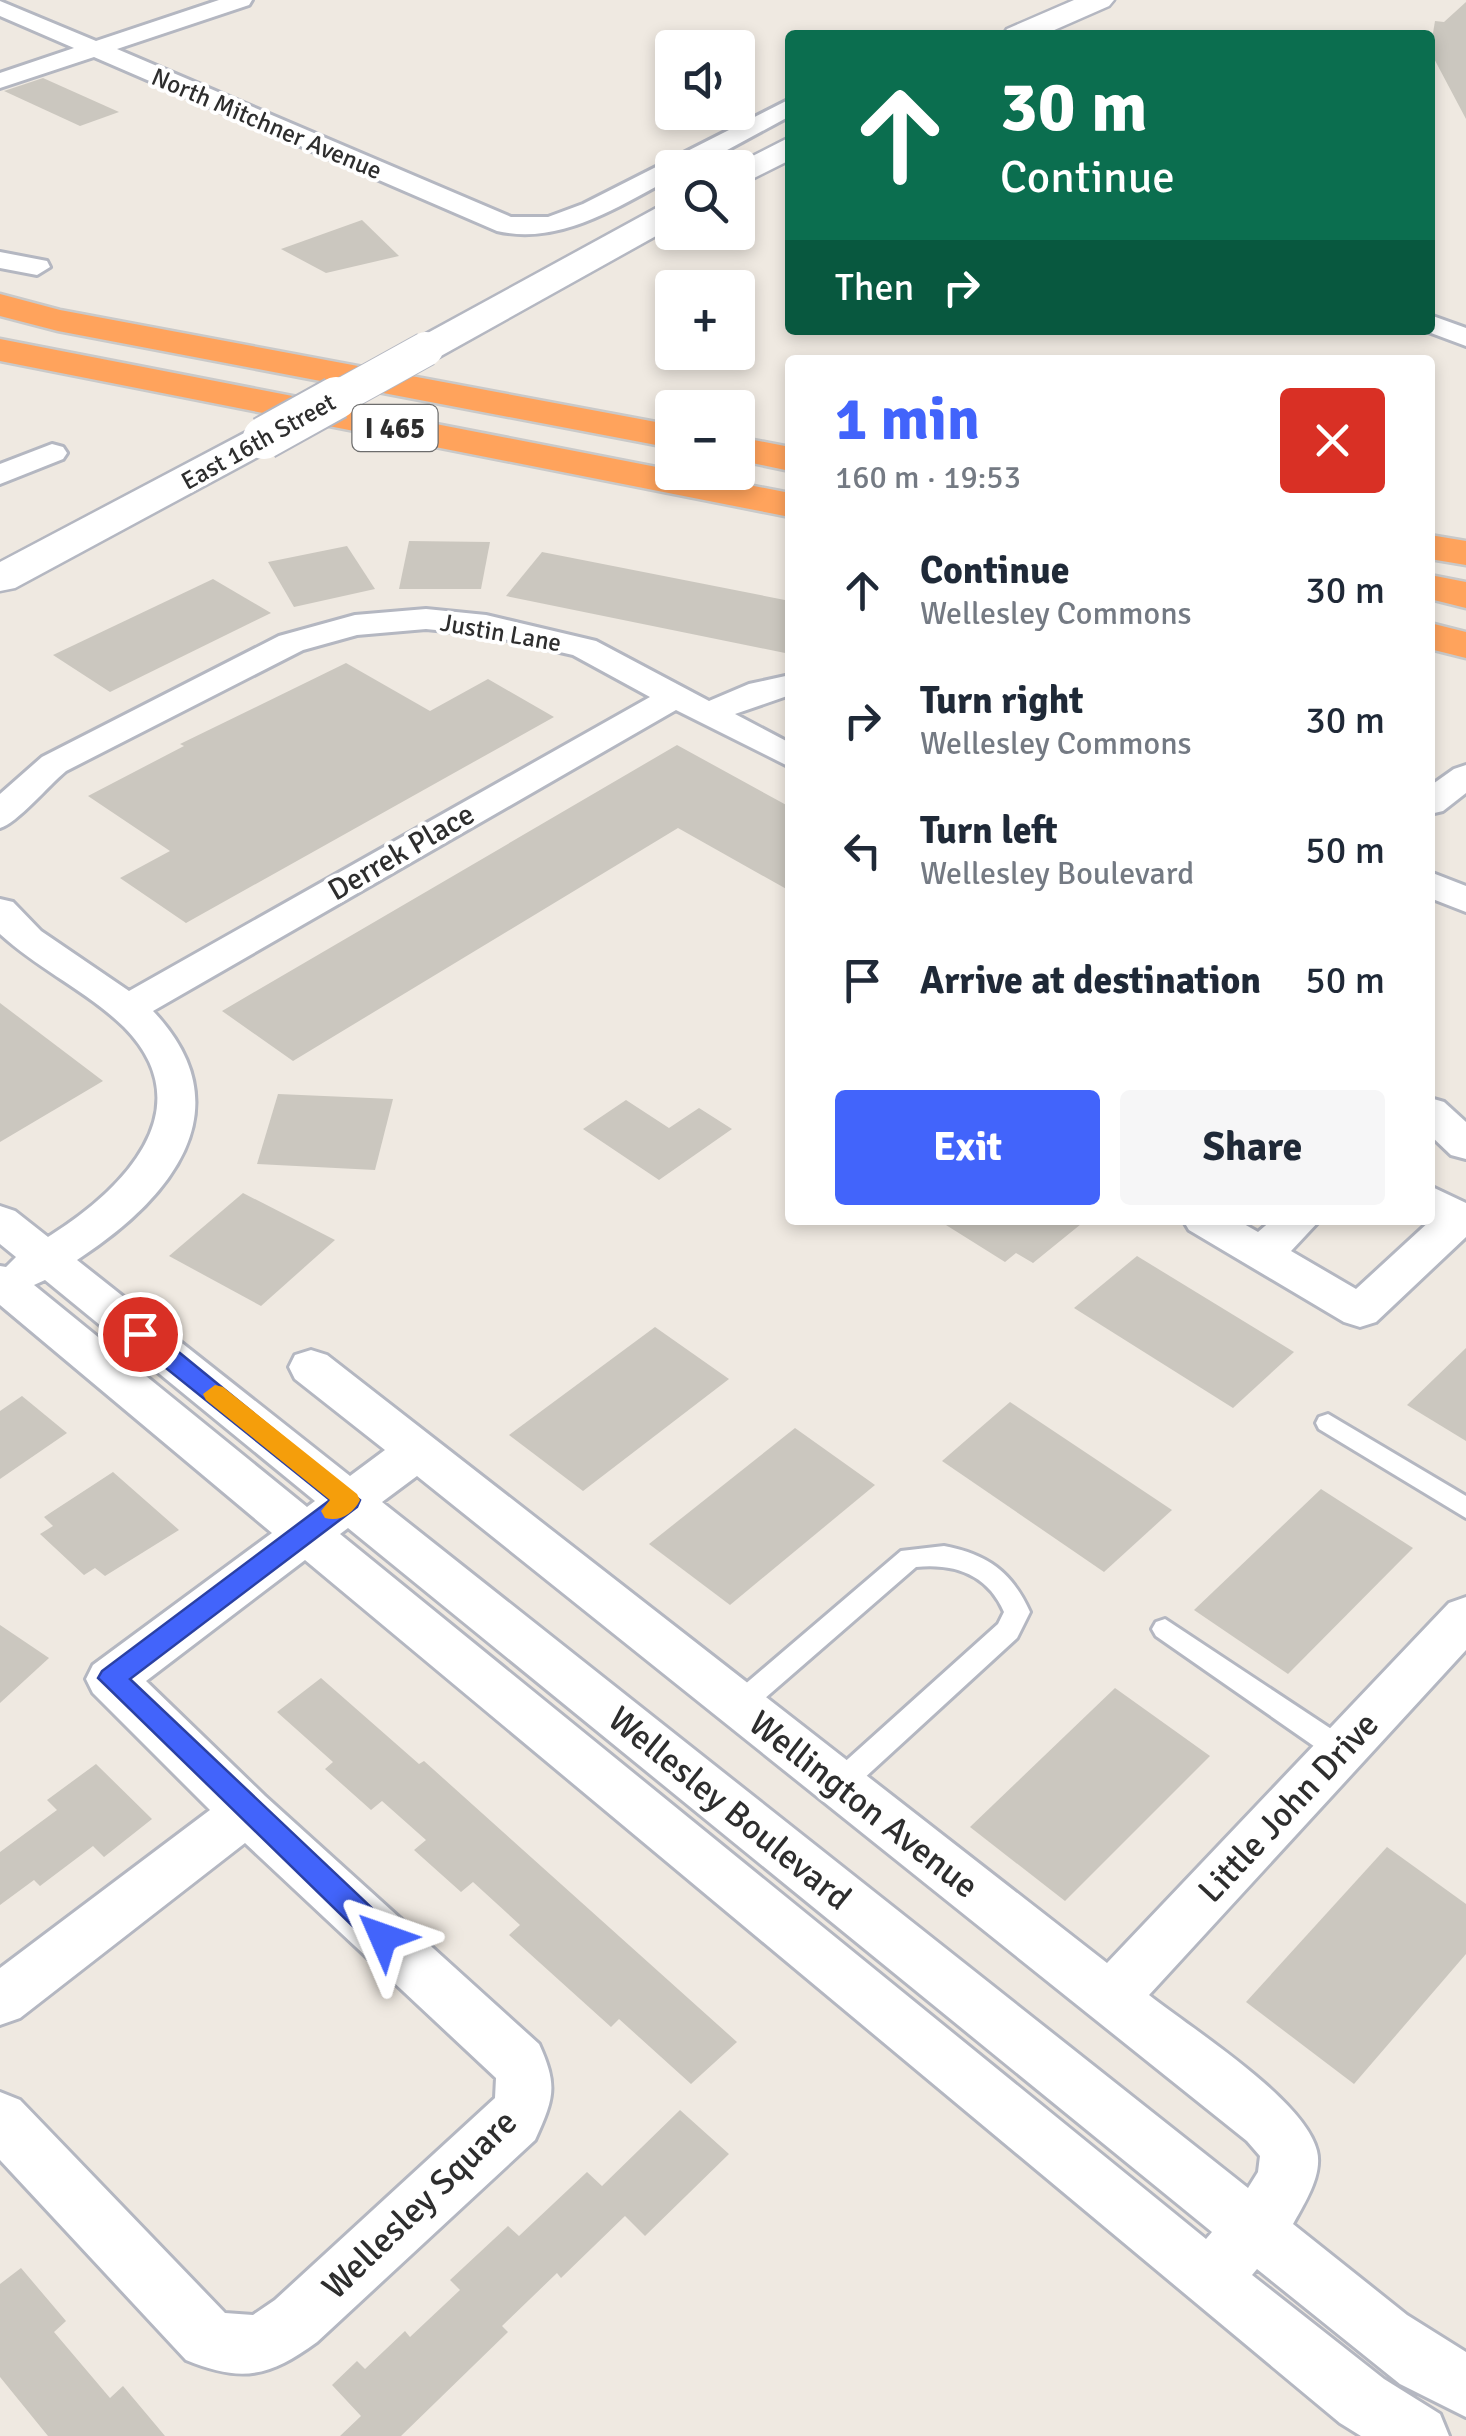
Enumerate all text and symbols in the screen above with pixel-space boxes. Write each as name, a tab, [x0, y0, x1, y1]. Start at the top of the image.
map controls	[655, 30, 755, 490]
button: sound	[655, 30, 755, 130]
street label: North Mitchner Avenue	[147, 61, 387, 186]
text: 30 m	[1000, 64, 1148, 150]
icon: ahead	[835, 70, 965, 200]
button: search	[655, 150, 755, 250]
text: Continue	[1000, 150, 1175, 205]
icon: right	[934, 260, 989, 315]
text: Then	[835, 264, 914, 311]
button: +	[655, 270, 755, 370]
text: 1 min	[835, 383, 980, 457]
street label: East 16th Street	[176, 386, 341, 497]
button: close	[1280, 388, 1385, 493]
button: −	[655, 390, 755, 490]
road number: I 465	[352, 405, 438, 451]
text: 160 m · 19:53	[835, 458, 1021, 497]
text: Continue	[920, 547, 1070, 594]
icon: ahead	[835, 563, 890, 618]
text: 30 m	[1305, 567, 1385, 614]
text: Wellesley Commons	[920, 594, 1192, 633]
street label: Justin Lane	[438, 607, 564, 658]
text: Turn right	[920, 677, 1084, 724]
icon: right	[835, 693, 890, 748]
text: 30 m	[1305, 697, 1385, 744]
text: Wellesley Commons	[920, 724, 1192, 763]
street label: Derrek Place	[322, 796, 481, 909]
text: Turn left	[920, 807, 1058, 854]
icon: left	[835, 823, 890, 878]
text: 50 m	[1305, 827, 1385, 874]
text: Wellesley Boulevard	[920, 854, 1194, 893]
icon: arrive	[835, 953, 890, 1008]
text: Arrive at destination	[920, 957, 1261, 1004]
text: 50 m	[1305, 957, 1385, 1004]
button: Exit	[835, 1090, 1100, 1205]
button: Share	[1120, 1090, 1385, 1205]
pin	[98, 1292, 183, 1377]
icon: arrive	[113, 1307, 168, 1362]
street label: Wellesley Boulevard	[600, 1697, 860, 1919]
street label: Wellington Avenue	[740, 1701, 987, 1907]
street label: Little John Drive	[1189, 1703, 1388, 1911]
position arrow	[331, 1885, 435, 1989]
street label: Wellesley Square	[313, 2101, 526, 2308]

